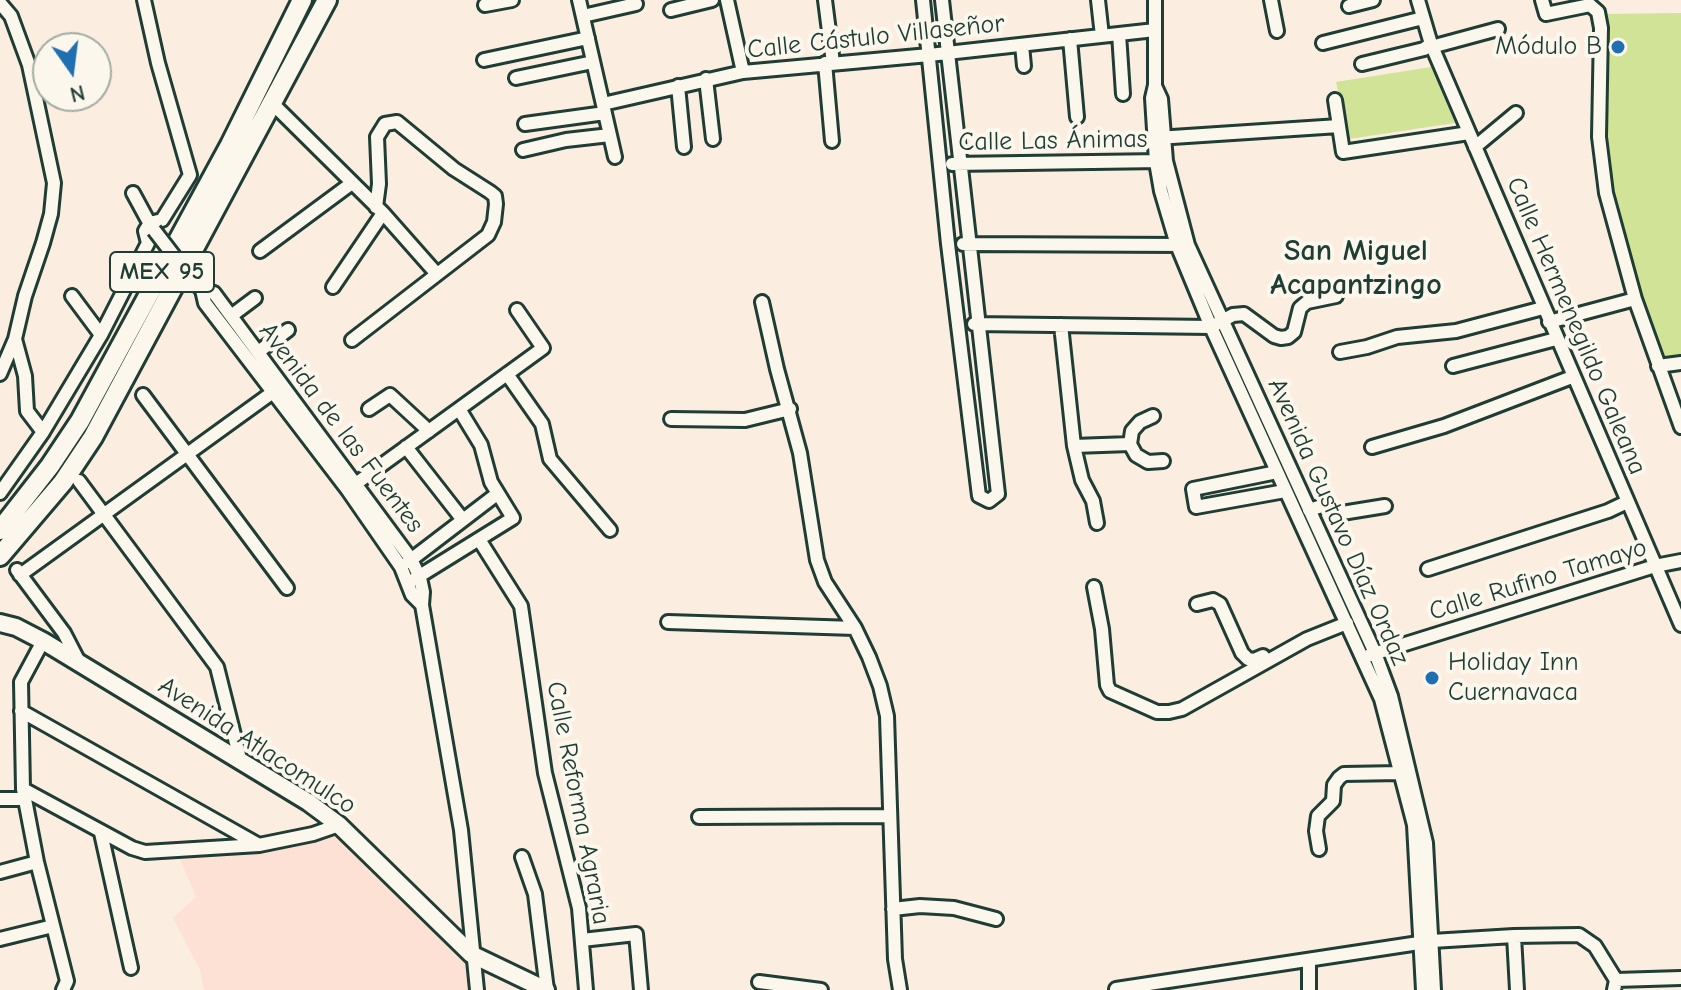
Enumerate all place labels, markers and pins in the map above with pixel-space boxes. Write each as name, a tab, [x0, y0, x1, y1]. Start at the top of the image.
place label: Módulo B	[1495, 31, 1602, 63]
marker: Módulo B	[1609, 38, 1627, 56]
place label: Holiday Inn Cuernavaca	[1448, 647, 1579, 708]
marker: Holiday Inn Cuernavaca	[1423, 669, 1441, 687]

